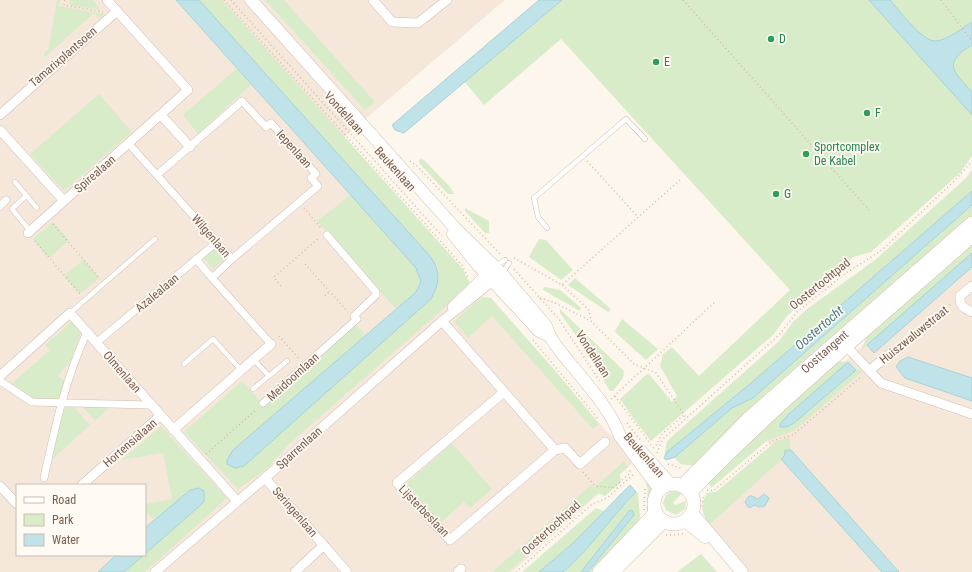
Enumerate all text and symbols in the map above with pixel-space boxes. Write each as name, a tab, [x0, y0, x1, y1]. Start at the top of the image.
street label: Tamarixplantsoen	[27, 24, 100, 90]
place label: D	[779, 32, 786, 46]
marker: D	[766, 34, 776, 44]
place label: E	[664, 55, 670, 69]
marker: E	[651, 57, 661, 67]
street label: Vondellaan	[321, 89, 367, 137]
place label: F	[875, 106, 881, 120]
marker: F	[862, 108, 872, 118]
street label: Iepenlaan	[273, 127, 315, 171]
place label: Sportcomplex De Kabel	[814, 140, 880, 168]
street label: Beukenlaan	[371, 144, 419, 194]
marker: Sportcomplex De Kabel	[801, 149, 811, 159]
street label: Spirealaan	[72, 152, 119, 196]
place label: G	[784, 187, 791, 201]
marker: G	[771, 189, 781, 199]
street label: Wilgenlaan	[189, 212, 233, 260]
street label: Oostertochtpad	[787, 255, 853, 313]
street label: Azalealaan	[133, 271, 182, 315]
water label: Oostertocht	[792, 303, 846, 353]
street label: Huiszwaluwstraat	[877, 303, 951, 367]
street label: Oosttangent	[798, 327, 852, 376]
street label: Vondellaan	[573, 328, 613, 380]
street label: Olmenlaan	[100, 348, 144, 396]
street label: Meidoornlaan	[264, 350, 322, 404]
street label: Hortensialaan	[100, 416, 160, 470]
street label: Sparrenlaan	[273, 424, 325, 472]
street label: Beukenlaan	[621, 430, 667, 480]
street label: Lijsterbeslaan	[396, 482, 452, 540]
legend	[16, 484, 146, 556]
street label: Seringenlaan	[270, 484, 321, 540]
text: Road	[52, 493, 76, 507]
street label: Oostertochtpad	[519, 498, 583, 558]
text: Park	[52, 513, 74, 527]
text: Water	[52, 533, 80, 547]

